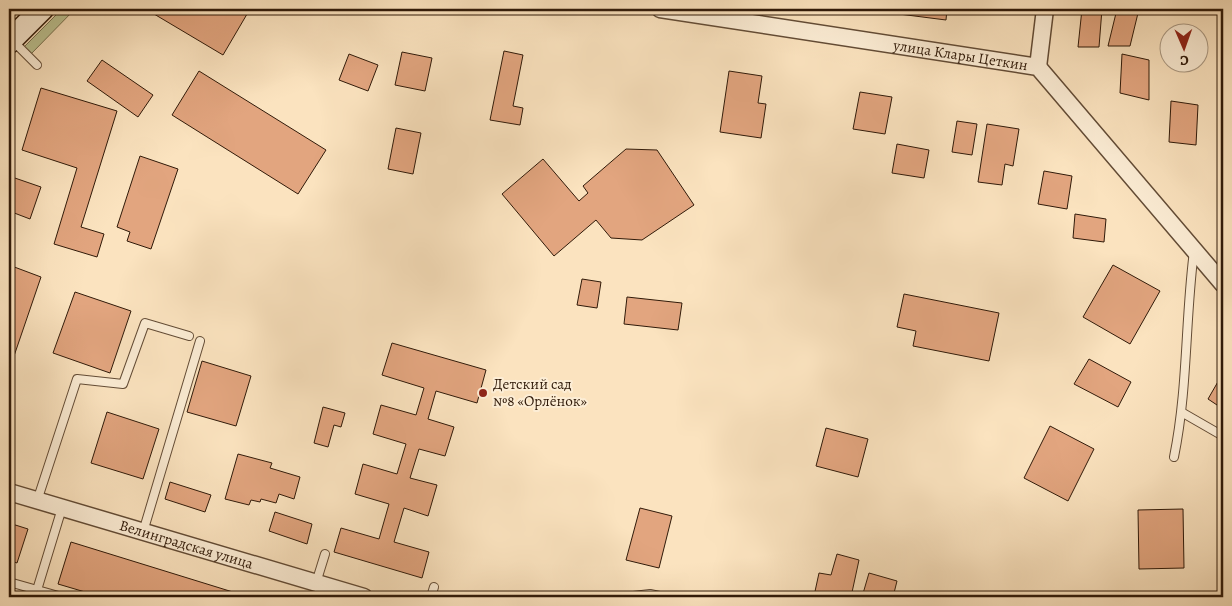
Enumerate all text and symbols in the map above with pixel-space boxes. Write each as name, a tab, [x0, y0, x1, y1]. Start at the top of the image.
north arrow	[1160, 22, 1210, 72]
street label: улица Клары Цеткин	[891, 35, 1029, 75]
text: С	[1179, 51, 1189, 70]
place label: Детский сад №8 «Орлёнок»	[493, 374, 588, 411]
marker: Детский сад №8 «Орлёнок»	[477, 387, 489, 399]
street label: Велинградская улица	[117, 515, 256, 574]

